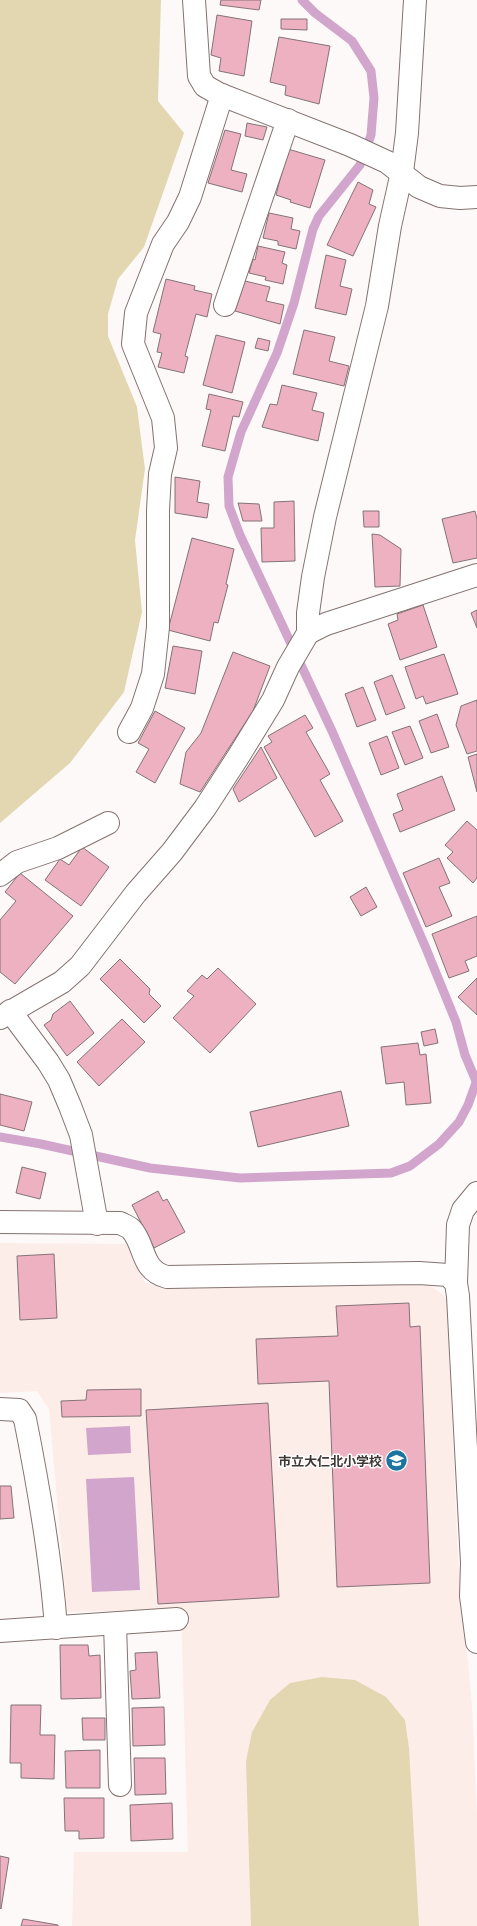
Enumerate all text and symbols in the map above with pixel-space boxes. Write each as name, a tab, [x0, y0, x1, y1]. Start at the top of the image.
school or university icon: 市立大仁北小学校	[384, 1448, 410, 1474]
place label: 市立大仁北小学校	[278, 1453, 382, 1469]

